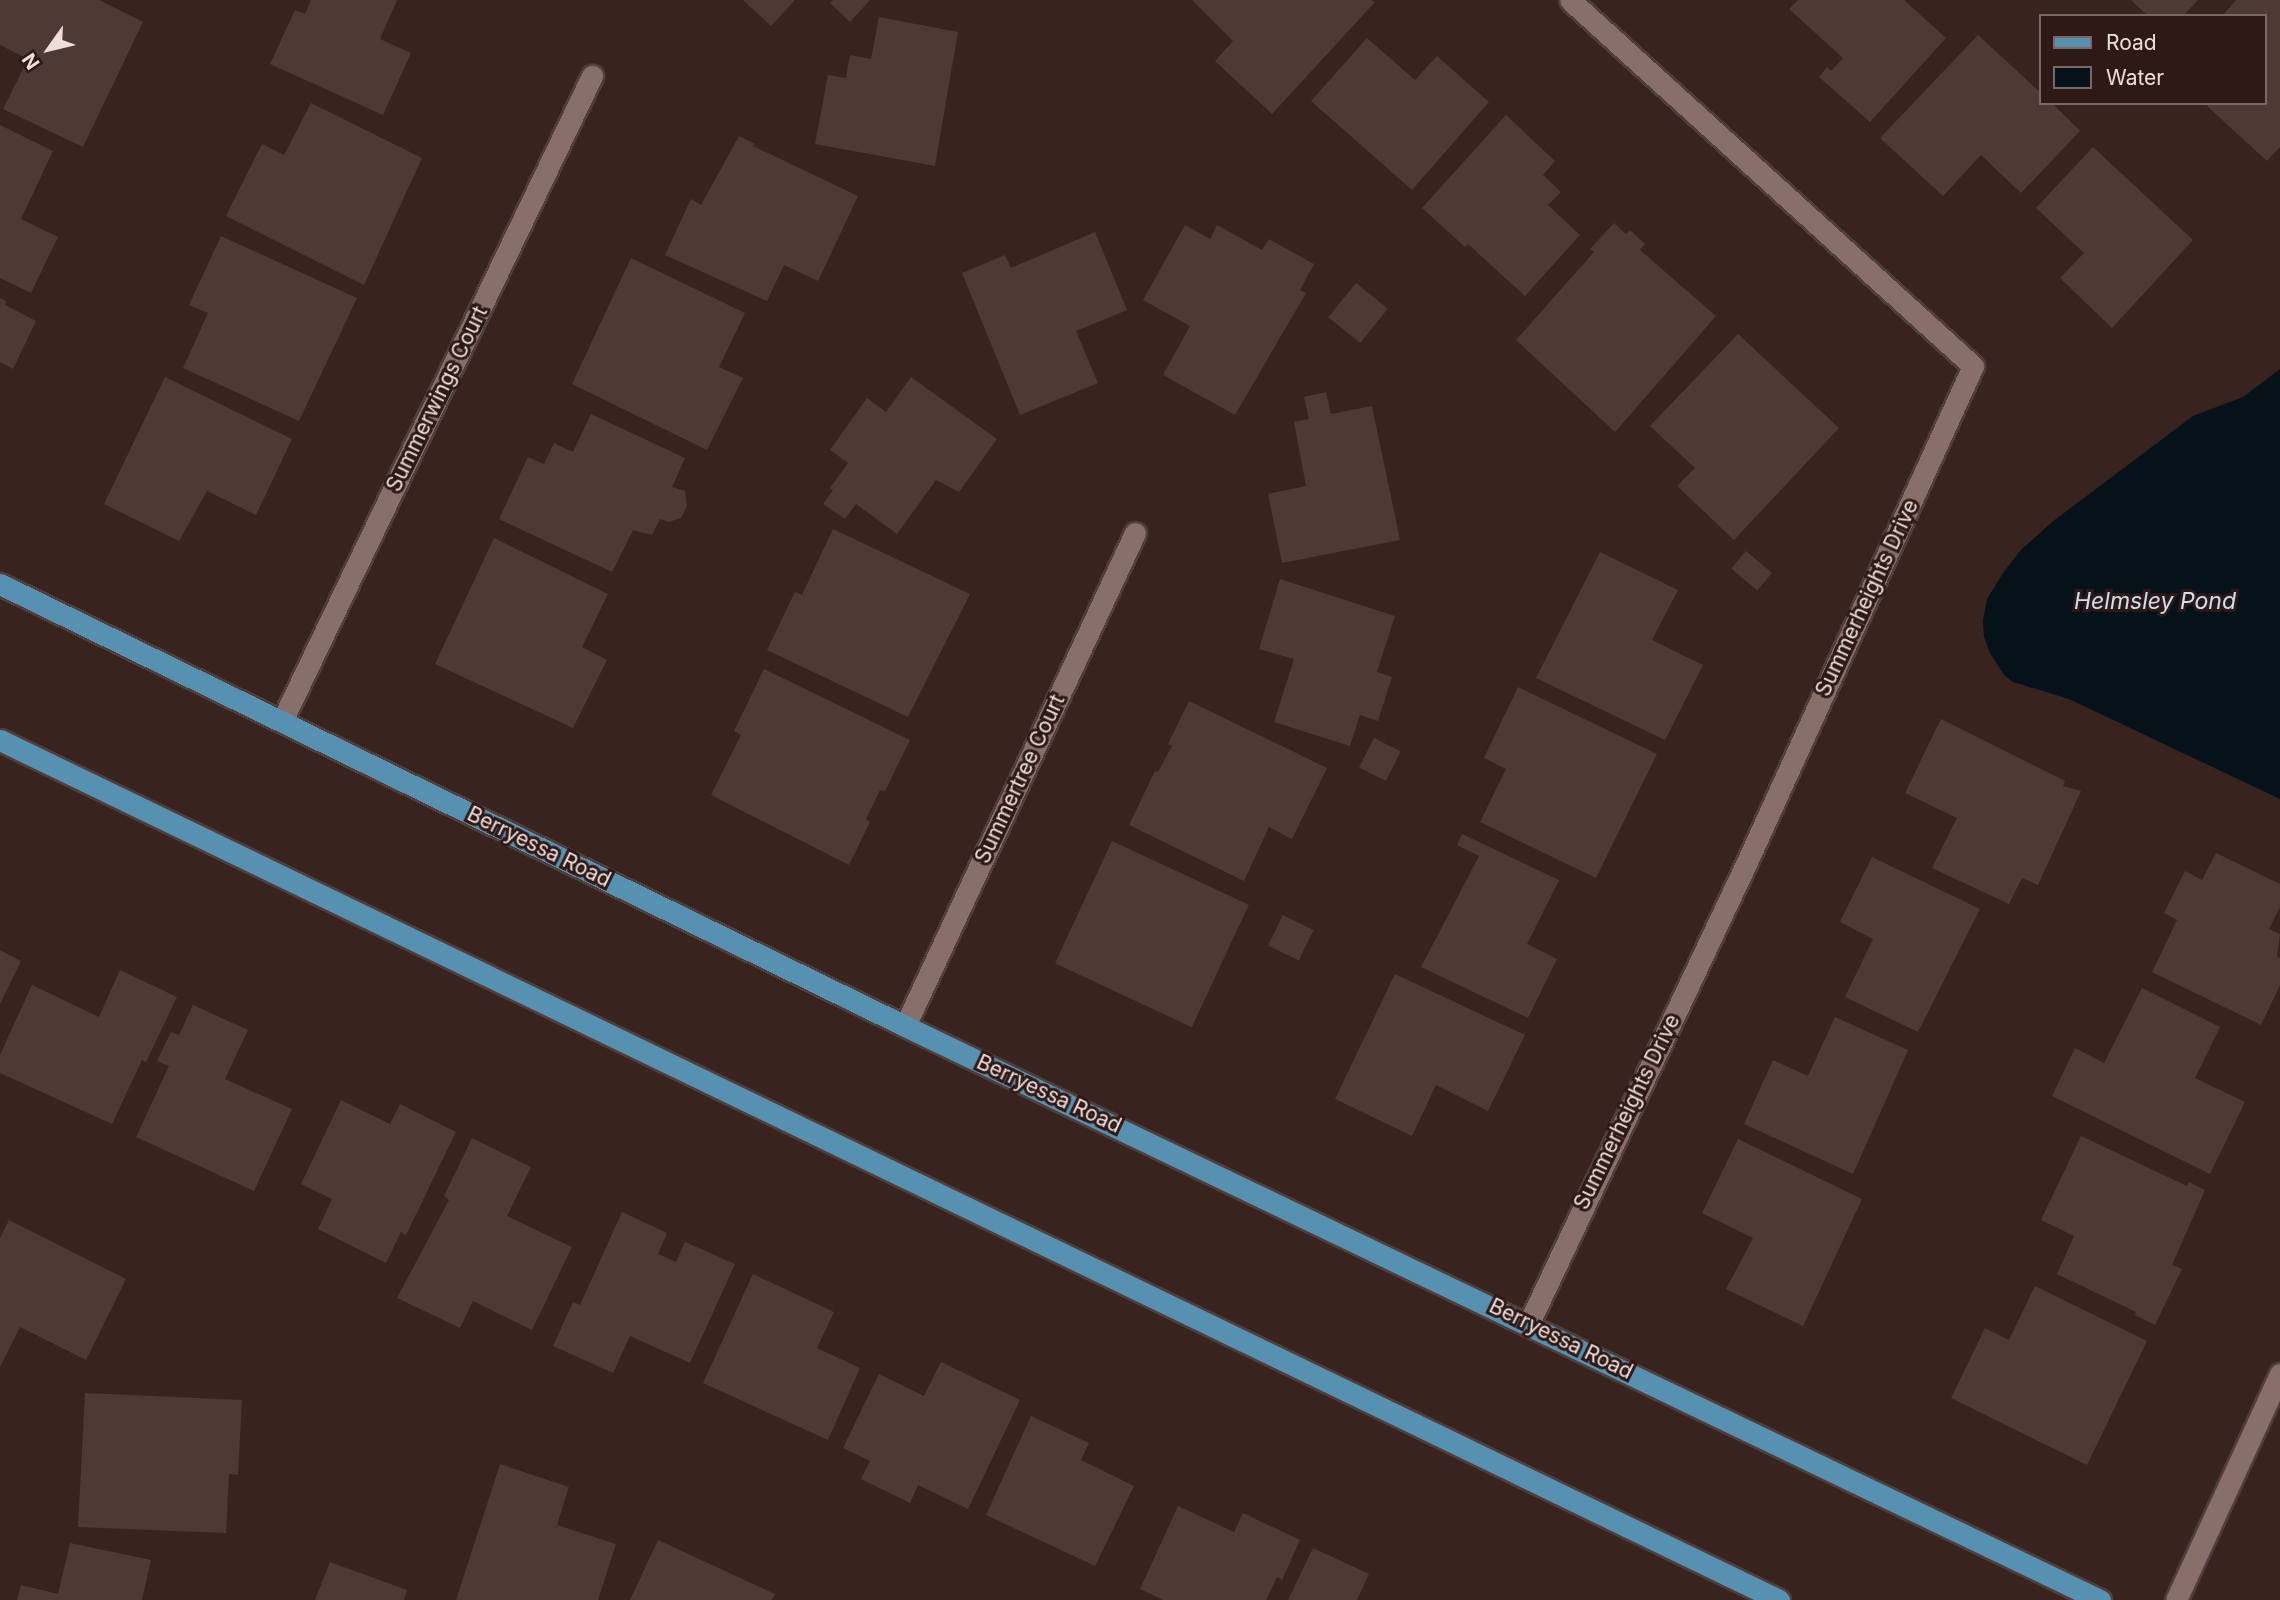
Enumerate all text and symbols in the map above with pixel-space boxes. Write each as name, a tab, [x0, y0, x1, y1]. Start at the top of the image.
north arrow	[14, 14, 84, 84]
legend	[2038, 14, 2266, 105]
text: Road	[2106, 30, 2157, 55]
text: N	[18, 49, 45, 73]
text: Water	[2106, 65, 2164, 90]
street label: Summerwings Court	[381, 302, 493, 496]
street label: Summerheights Drive	[1810, 496, 1924, 700]
water label: Helmsley Pond	[2074, 587, 2236, 615]
street label: Summertree Court	[970, 691, 1070, 867]
street label: Berryessa Road	[463, 801, 615, 893]
street label: Summerheights Drive	[1569, 1010, 1685, 1214]
street label: Berryessa Road	[973, 1049, 1125, 1139]
street label: Berryessa Road	[1485, 1293, 1637, 1385]

